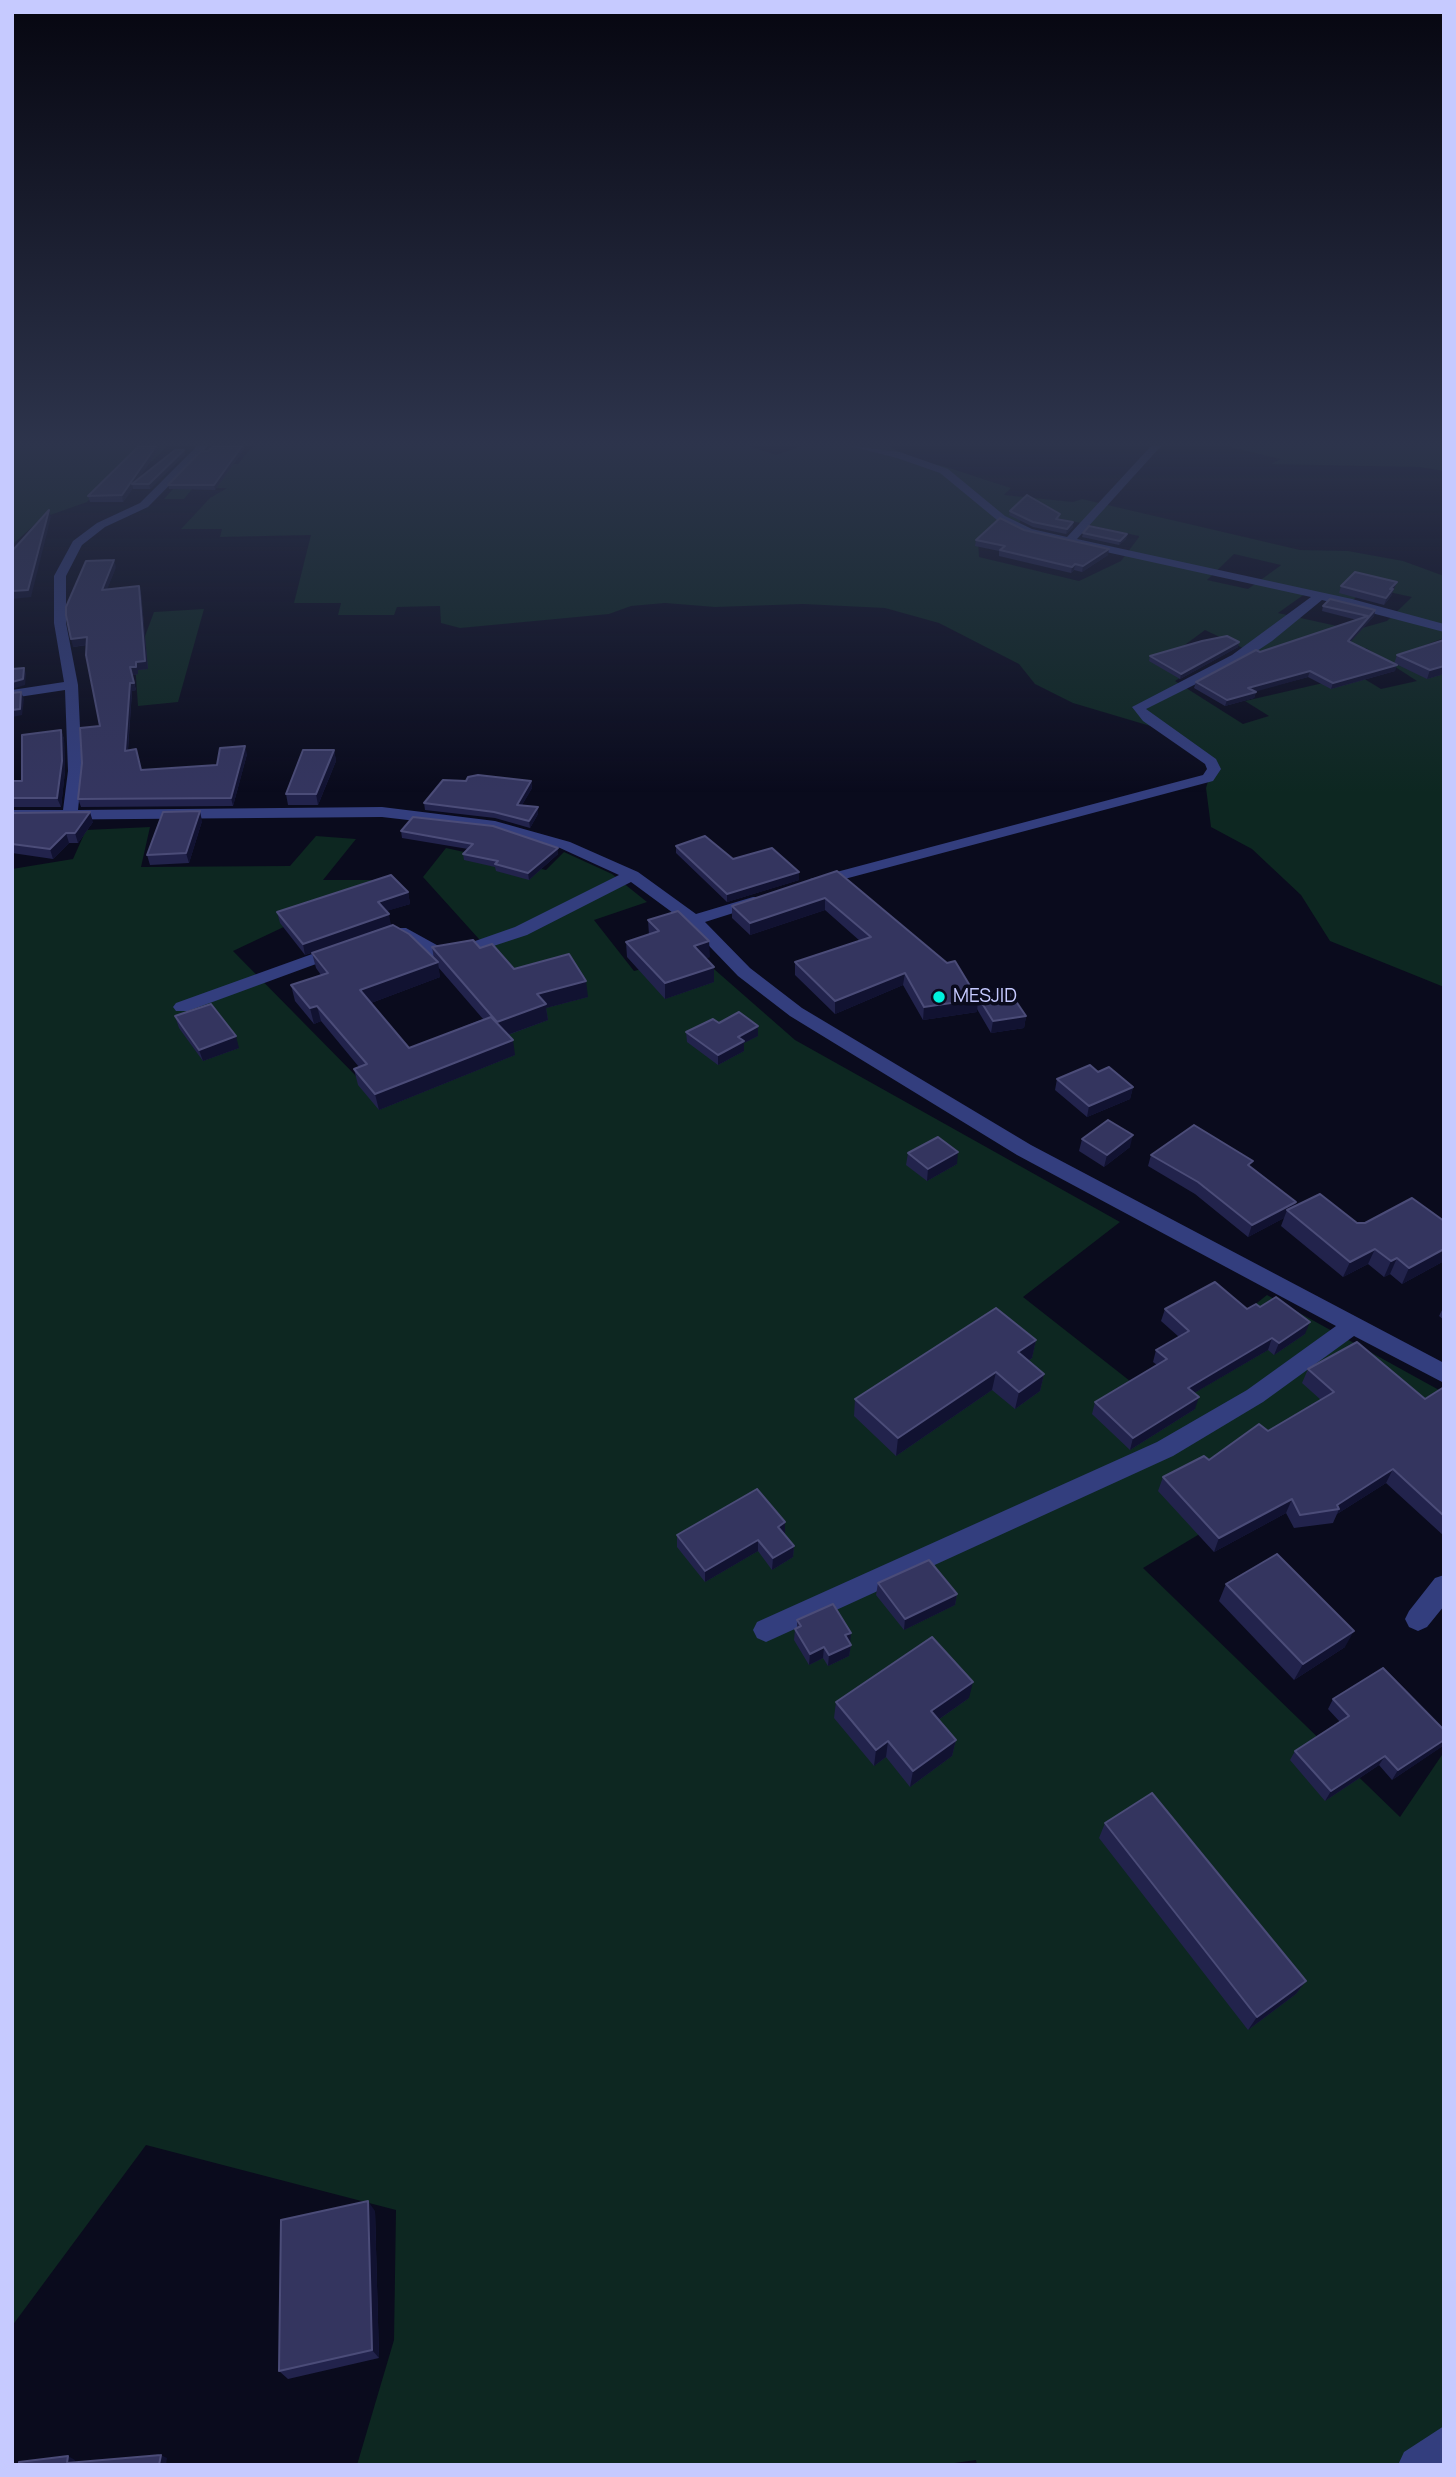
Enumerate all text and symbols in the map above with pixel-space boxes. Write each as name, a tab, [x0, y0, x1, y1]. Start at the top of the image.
place label: MESJID	[953, 986, 1017, 1008]
marker: MESJID	[931, 989, 947, 1005]

